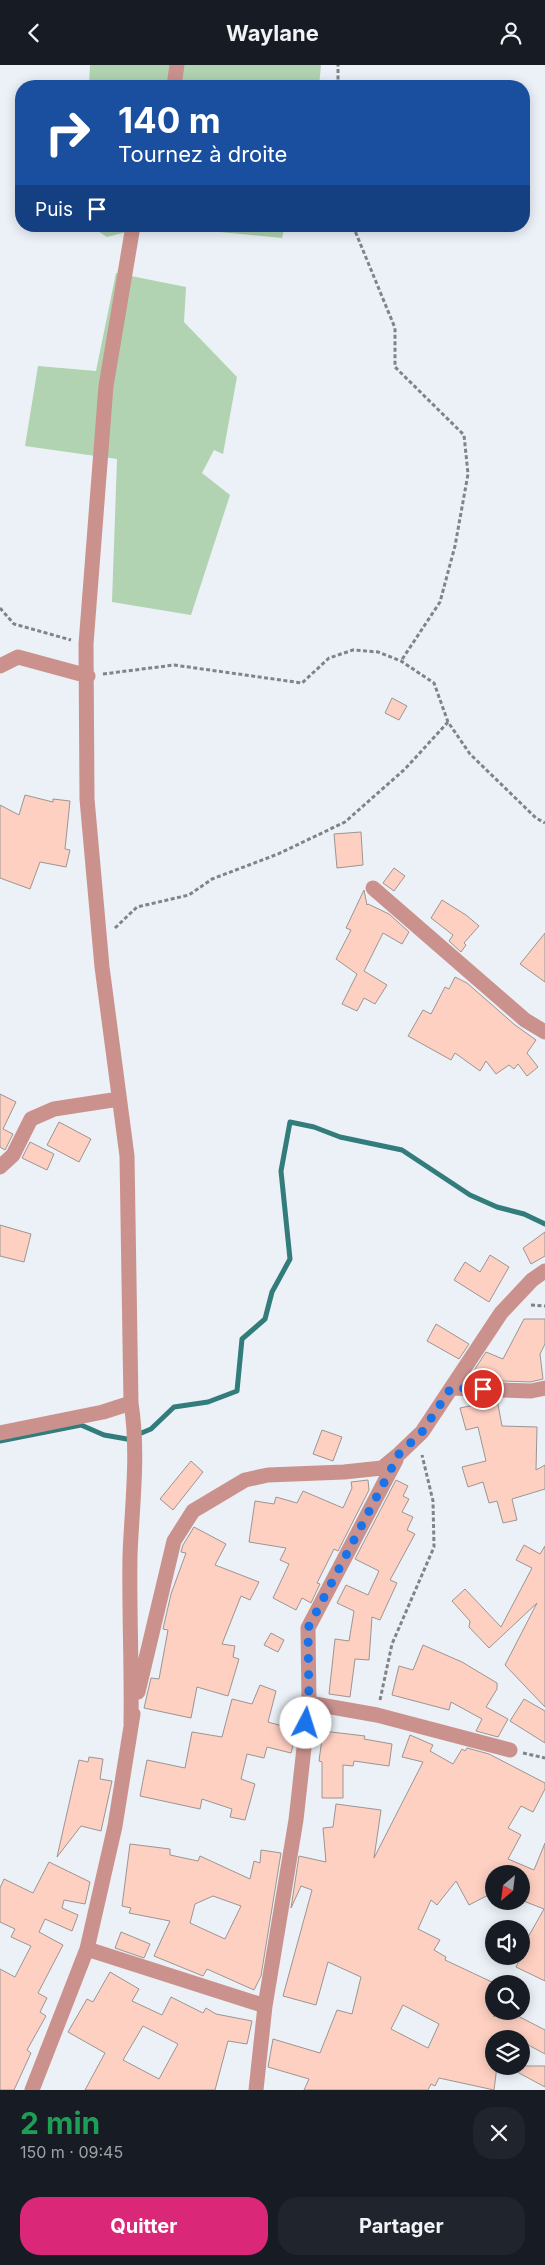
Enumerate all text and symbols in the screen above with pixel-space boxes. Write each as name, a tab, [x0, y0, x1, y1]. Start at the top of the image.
icon: back	[20, 19, 48, 47]
icon: person	[497, 19, 525, 47]
text: Waylane	[226, 20, 319, 46]
text: 140 m	[118, 99, 221, 141]
icon: right	[35, 100, 100, 165]
text: Tournez à droite	[118, 141, 287, 167]
icon: arrive	[83, 195, 111, 223]
text: Puis	[35, 198, 73, 221]
pin	[462, 1368, 504, 1410]
icon: arrive	[469, 1375, 497, 1403]
position arrow	[279, 1696, 331, 1748]
north arrow	[485, 1865, 530, 1910]
map controls	[485, 1865, 530, 2075]
button: sound	[485, 1920, 530, 1965]
button: search	[485, 1975, 530, 2020]
button: layers	[485, 2030, 530, 2075]
text: 2 min	[20, 2105, 100, 2141]
button: close	[473, 2107, 525, 2159]
text: 150 m · 09:45	[20, 2142, 123, 2162]
button: Quitter	[20, 2197, 268, 2255]
button: Partager	[278, 2197, 525, 2255]

